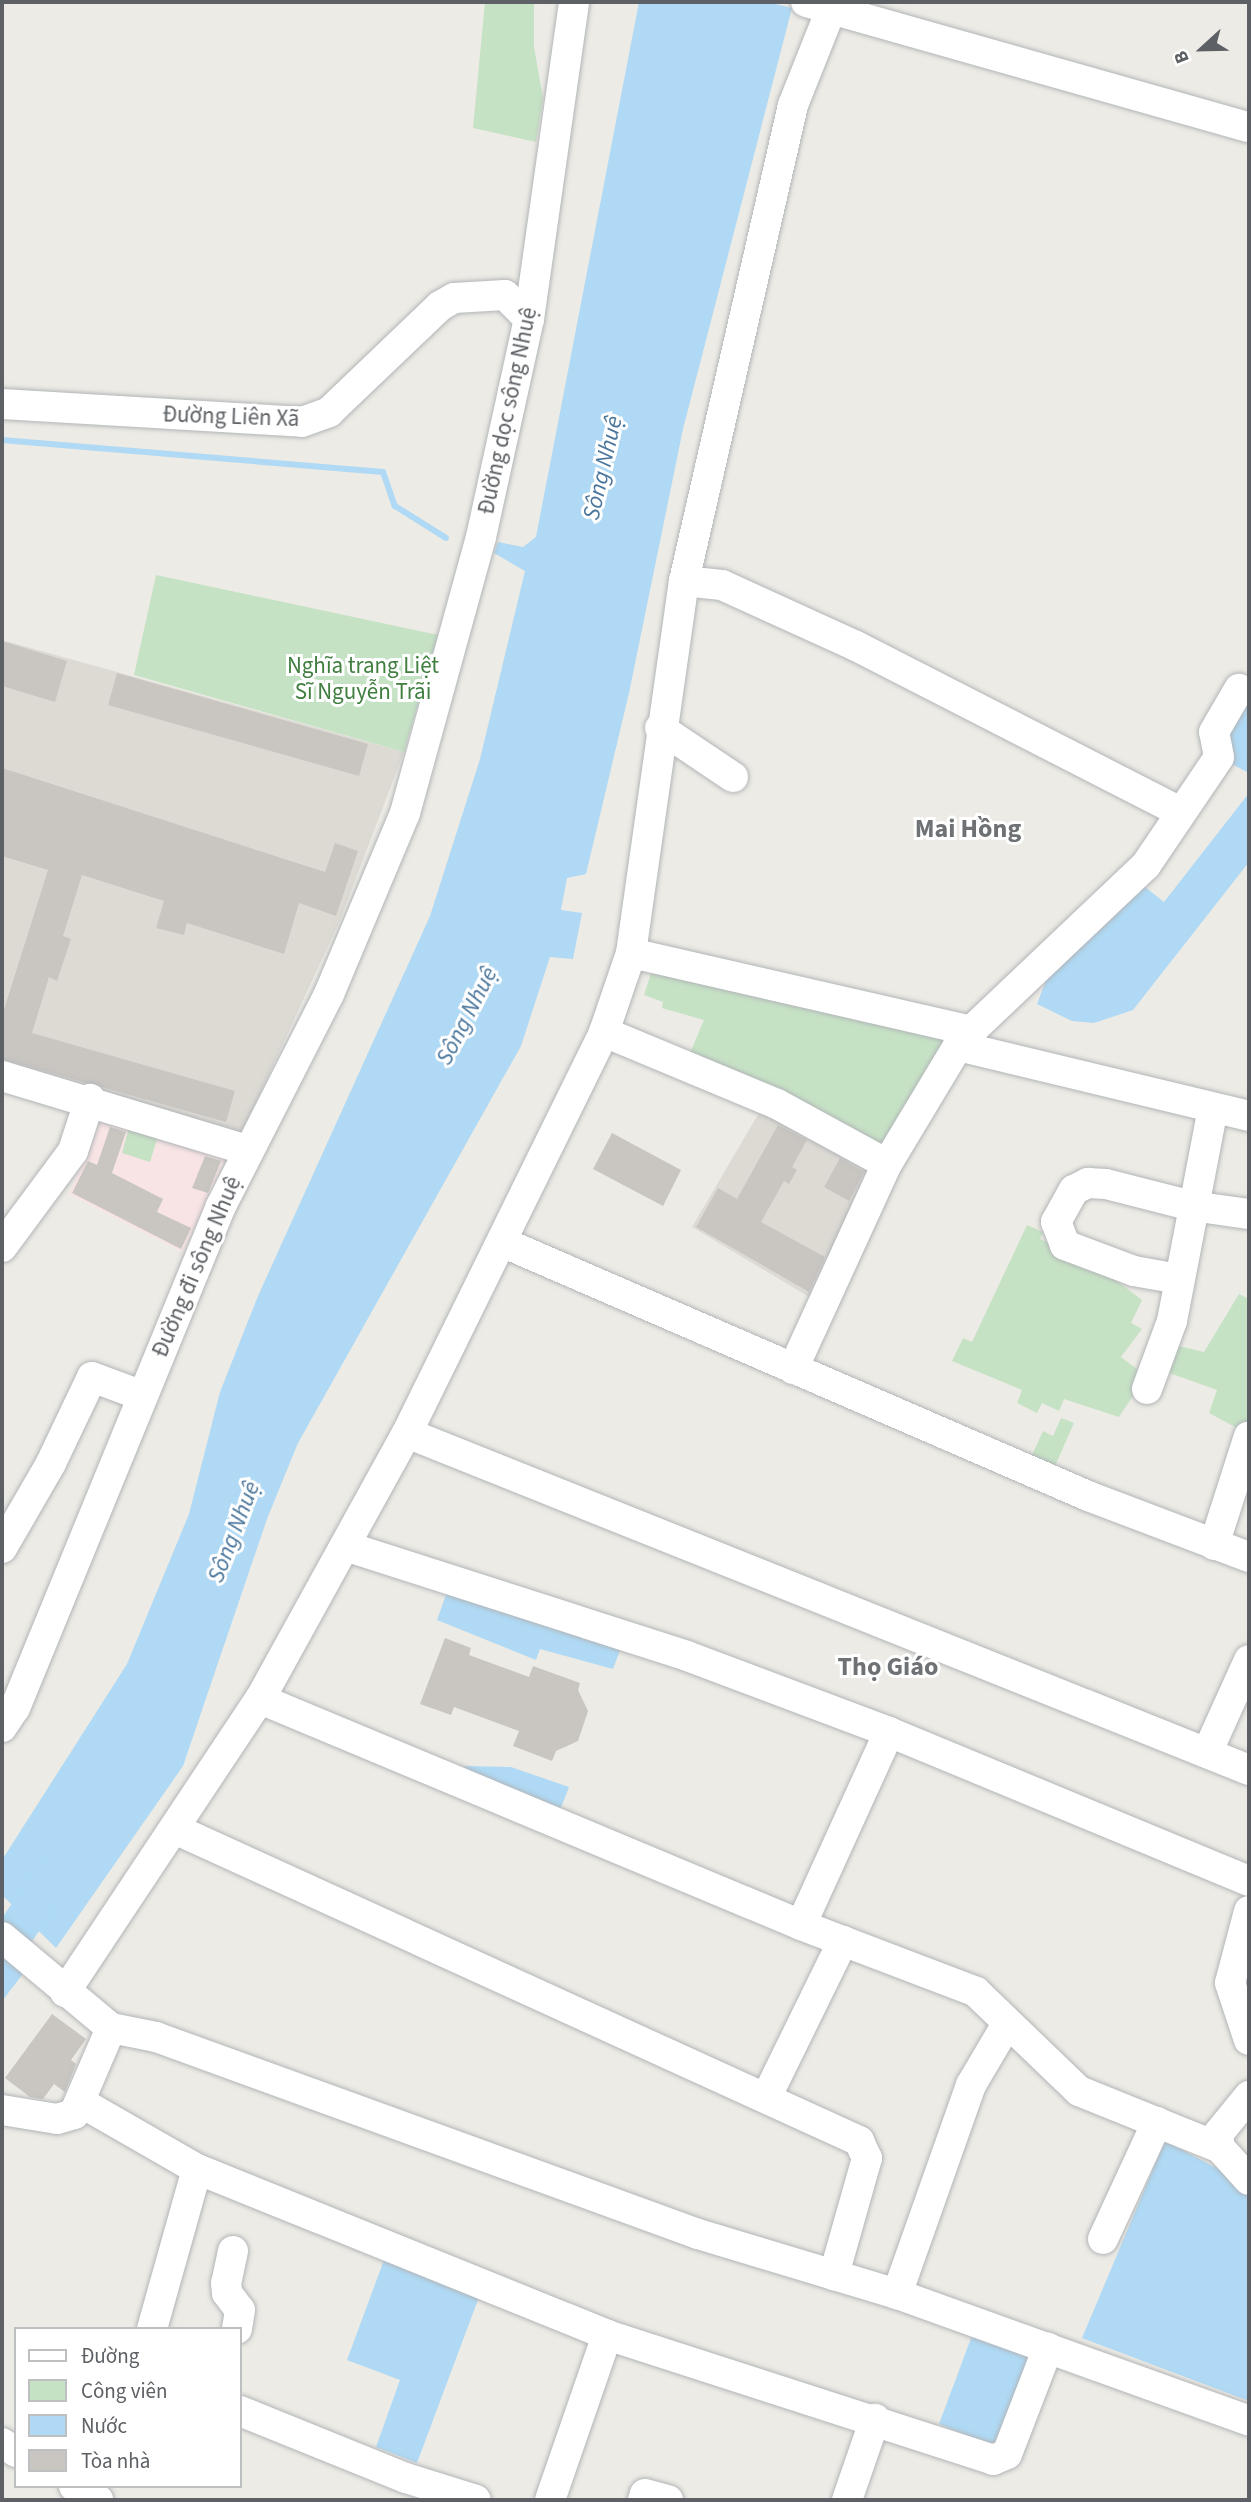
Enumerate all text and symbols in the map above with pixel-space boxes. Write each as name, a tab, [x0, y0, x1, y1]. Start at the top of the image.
north arrow	[1167, 14, 1237, 84]
text: B	[1167, 47, 1197, 67]
street label: Đường dọc sông Nhuệ	[473, 305, 543, 517]
street label: Đường Liên Xã	[162, 401, 300, 433]
water label: Sông Nhuệ	[577, 413, 629, 523]
park label: Nghĩa trang Liệt Sĩ Nguyễn Trãi	[287, 652, 439, 706]
district label: Mai Hồng	[915, 813, 1021, 845]
water label: Sông Nhuệ	[430, 962, 504, 1070]
street label: Đường đi sông Nhuệ	[146, 1172, 248, 1362]
water label: Sông Nhuệ	[202, 1477, 266, 1587]
district label: Thọ Giáo	[838, 1651, 938, 1683]
legend	[14, 2327, 242, 2488]
text: Đường	[81, 2341, 139, 2371]
text: Công viên	[81, 2376, 168, 2406]
text: Nước	[81, 2411, 127, 2441]
text: Tòa nhà	[81, 2446, 150, 2476]

